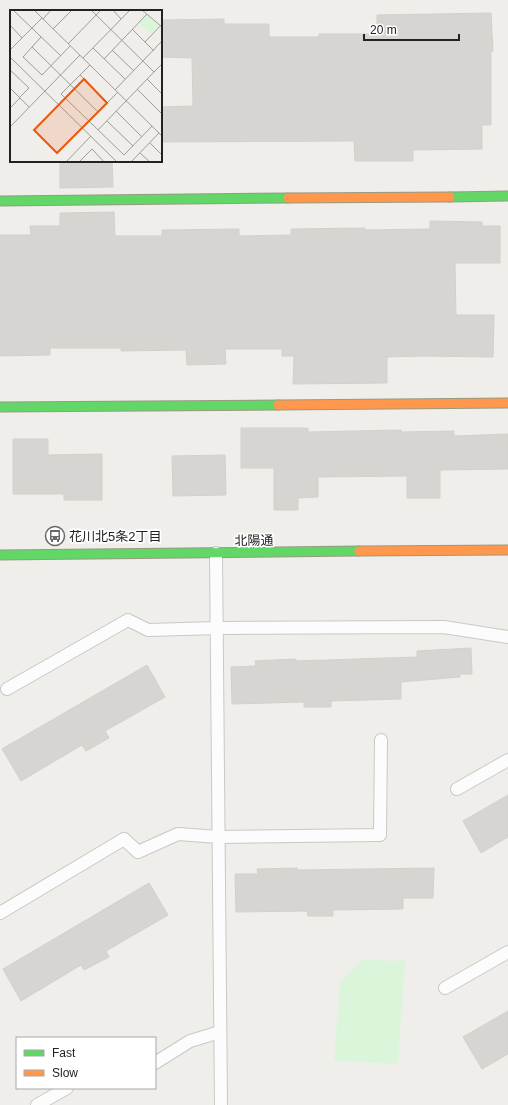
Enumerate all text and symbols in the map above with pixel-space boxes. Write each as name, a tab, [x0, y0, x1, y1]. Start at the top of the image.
inset map	[10, 10, 162, 162]
scale bar	[364, 16, 459, 42]
text: 20 m	[370, 23, 397, 37]
bus stop icon: 花川北5条2丁目	[44, 525, 66, 547]
place label: 花川北5条2丁目	[69, 529, 161, 544]
street label: 北陽通	[234, 533, 274, 548]
legend	[16, 1037, 156, 1089]
text: Fast	[52, 1046, 76, 1060]
text: Slow	[52, 1066, 78, 1080]

